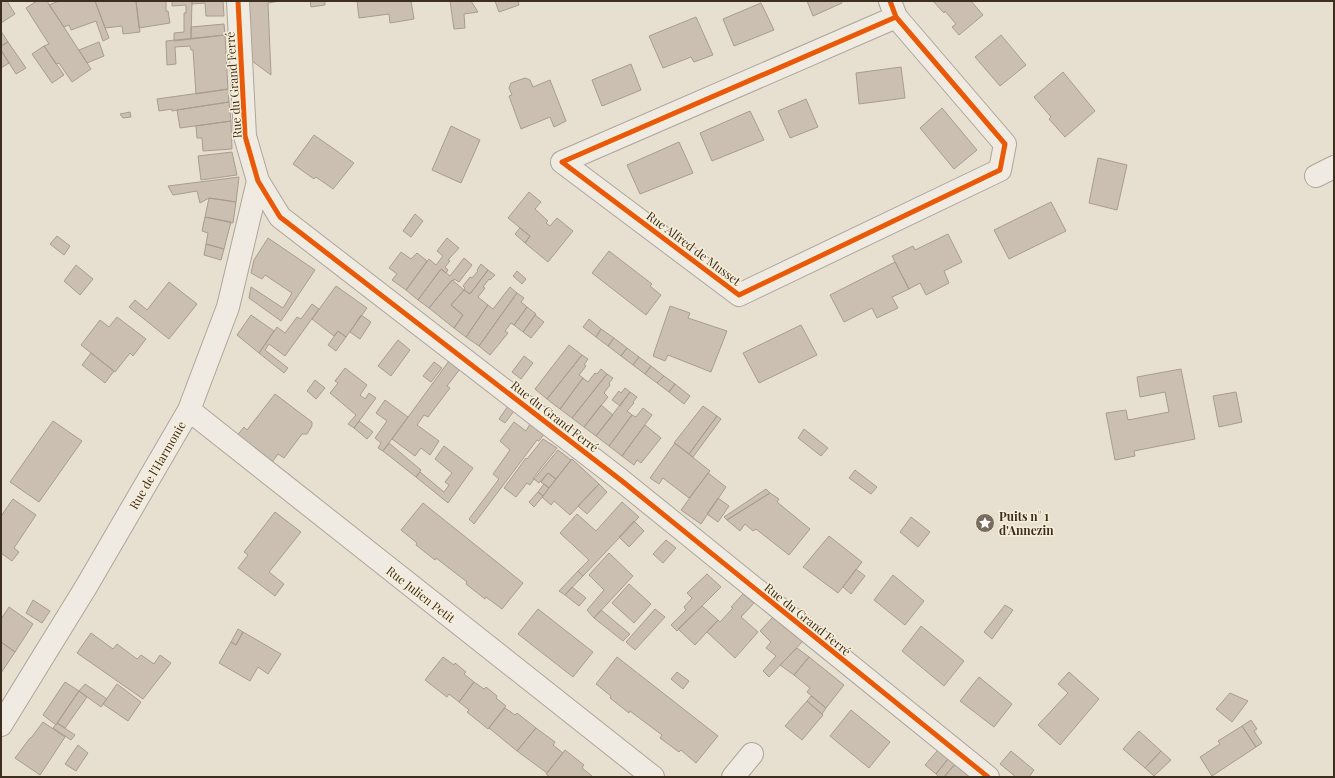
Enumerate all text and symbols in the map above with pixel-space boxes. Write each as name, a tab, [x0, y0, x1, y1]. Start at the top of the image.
street label: Rue du Grand Ferré	[221, 31, 245, 139]
street label: Rue Alfred de Musset	[644, 207, 745, 289]
street label: Rue du Grand Ferré	[508, 377, 602, 455]
street label: Rue de l'Harmonie	[125, 418, 189, 512]
place label: Puits n° 1 d'Annezin	[999, 508, 1054, 538]
place icon: Puits n° 1 d'Annezin	[974, 512, 996, 534]
street label: Rue Julien Petit	[384, 562, 459, 626]
street label: Rue du Grand Ferré	[761, 579, 855, 659]

